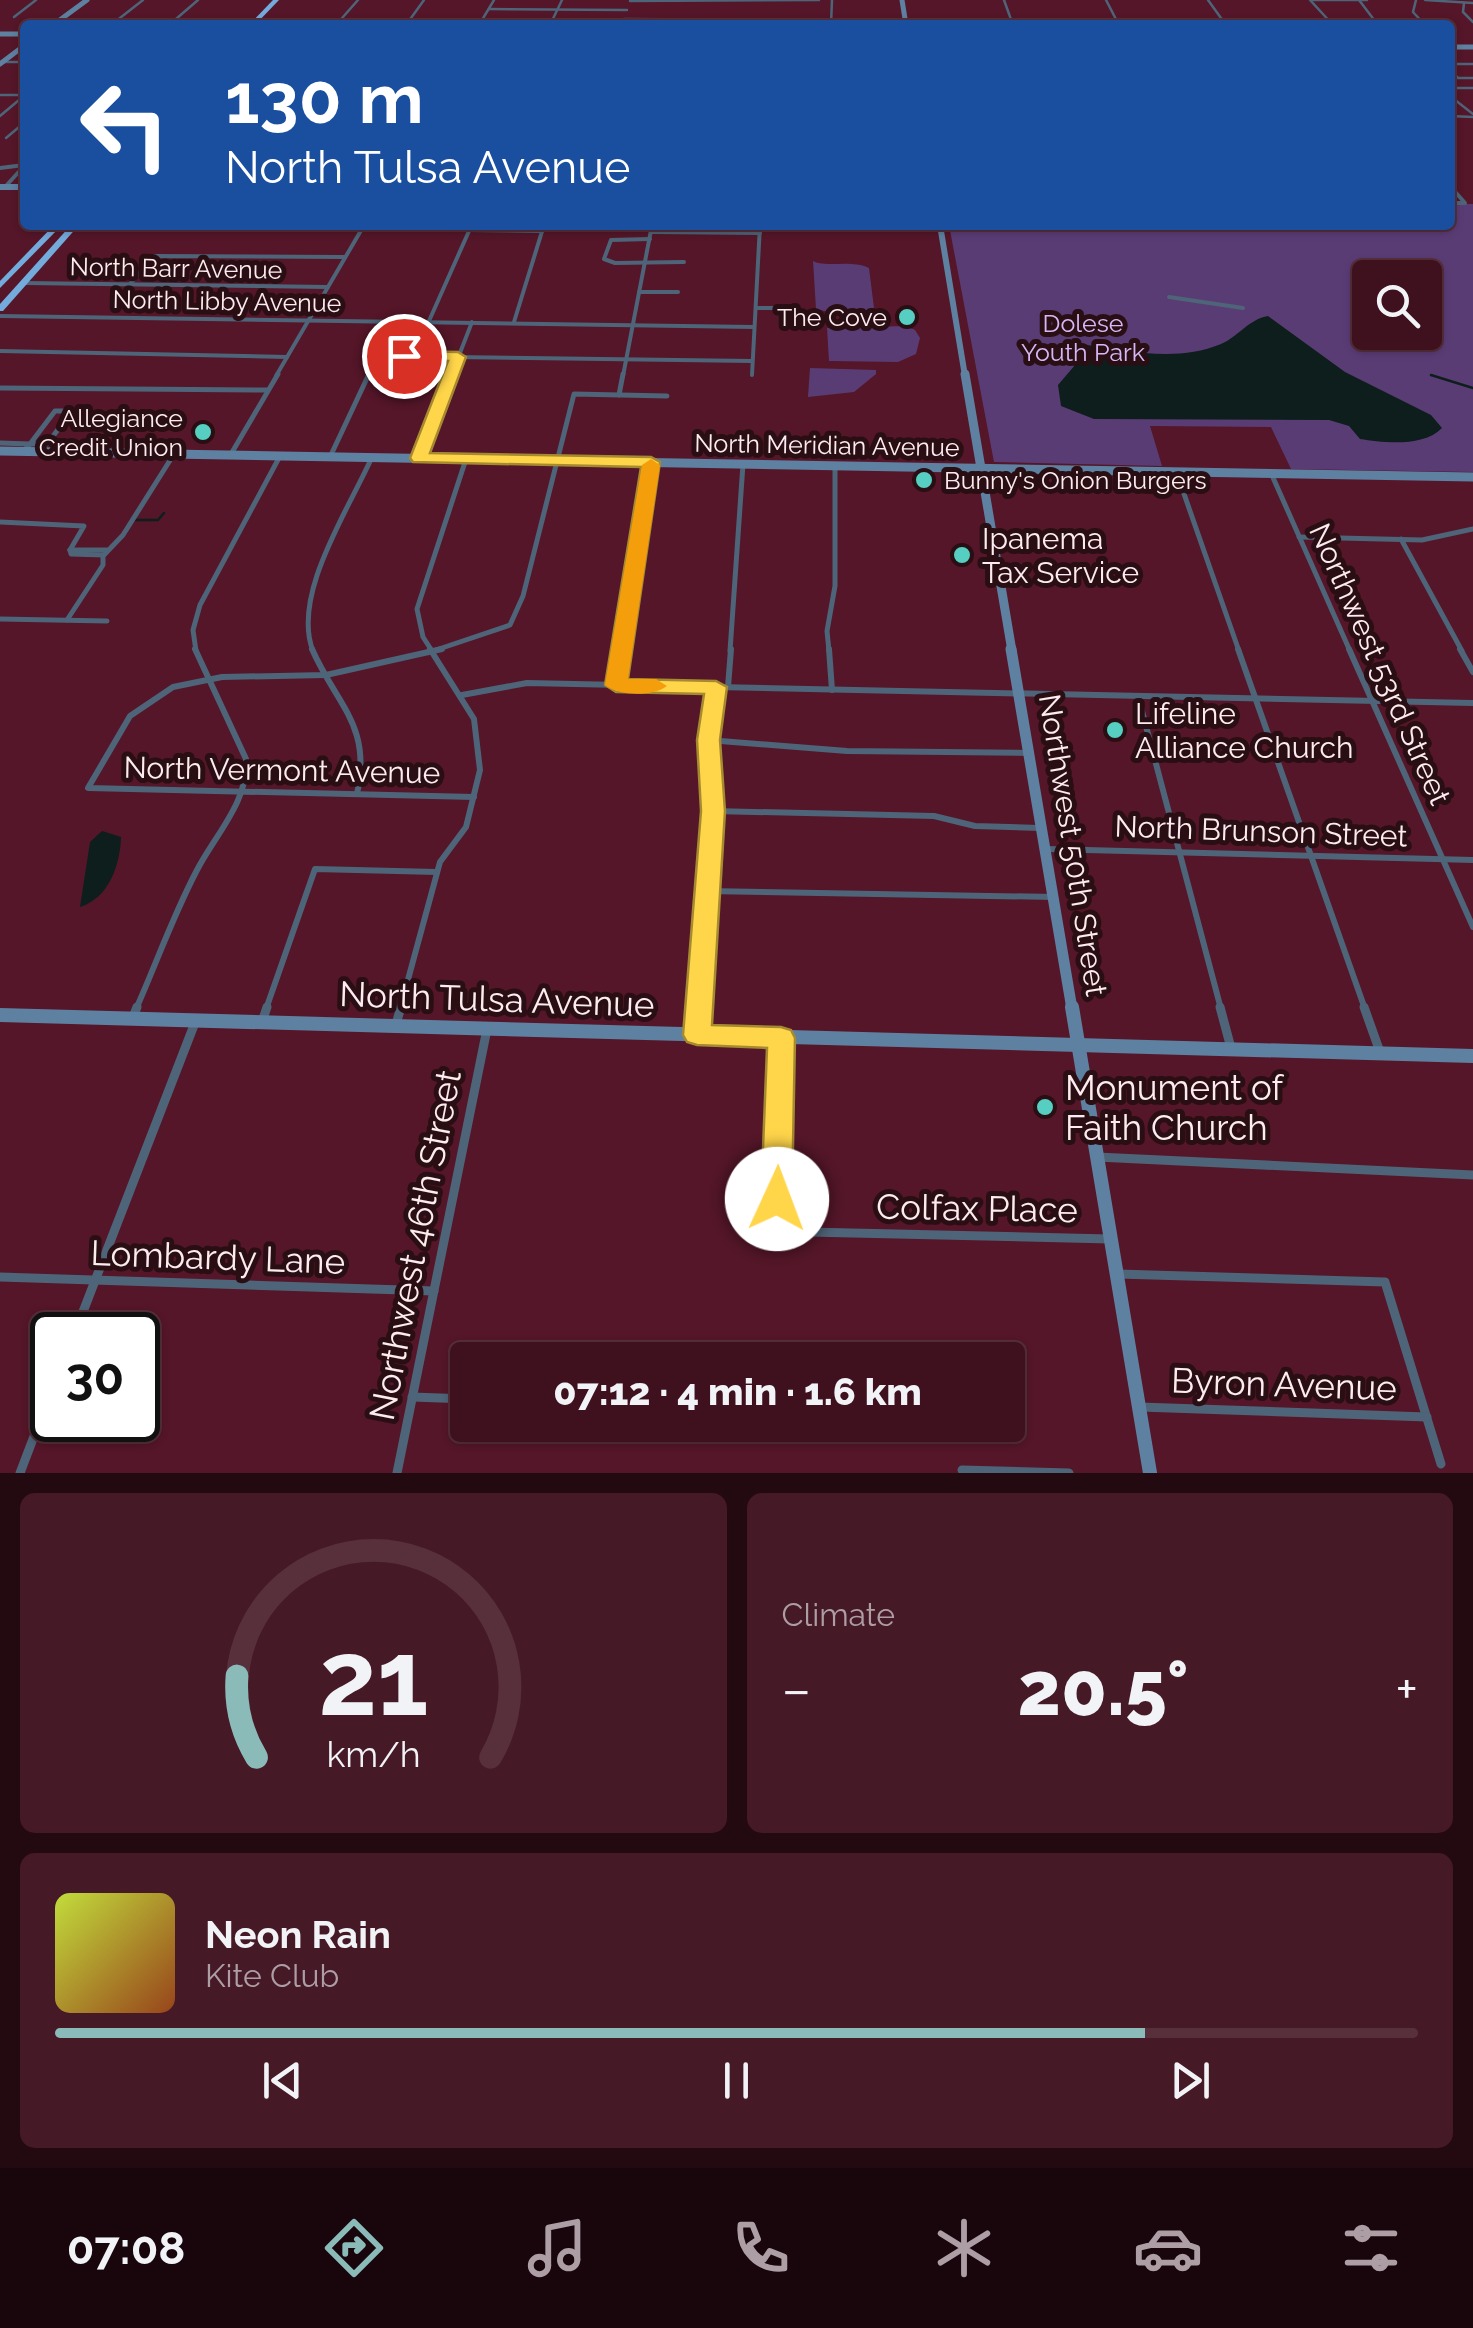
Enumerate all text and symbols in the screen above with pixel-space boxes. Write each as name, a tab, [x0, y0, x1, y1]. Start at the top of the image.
text: 130 m	[225, 57, 424, 139]
icon: left	[60, 60, 190, 190]
text: North Tulsa Avenue	[225, 141, 630, 194]
street label: North Barr Avenue	[69, 251, 283, 285]
map controls	[1352, 260, 1442, 350]
button: search	[1352, 260, 1442, 350]
street label: North Libby Avenue	[112, 284, 342, 318]
place label: The Cove	[777, 302, 887, 332]
marker: The Cove	[896, 306, 918, 328]
park label: Dolese Youth Park	[1021, 308, 1146, 367]
pin	[362, 314, 447, 399]
icon: arrive	[377, 329, 432, 384]
place label: Allegiance Credit Union	[39, 403, 183, 462]
marker: Allegiance Credit Union	[192, 421, 214, 443]
street label: North Meridian Avenue	[694, 428, 960, 462]
place label: Bunny's Onion Burgers	[944, 465, 1207, 495]
marker: Bunny's Onion Burgers	[913, 469, 935, 491]
street label: Northwest 53rd Street	[1302, 518, 1458, 810]
place label: Ipanema Tax Service	[982, 521, 1139, 590]
marker: Ipanema Tax Service	[951, 544, 973, 566]
street label: Northwest 50th Street	[1032, 692, 1114, 998]
place label: Lifeline Alliance Church	[1135, 696, 1353, 765]
marker: Lifeline Alliance Church	[1104, 719, 1126, 741]
street label: North Vermont Avenue	[123, 750, 441, 790]
street label: North Brunson Street	[1114, 808, 1408, 854]
street label: North Tulsa Avenue	[339, 973, 655, 1025]
street label: Northwest 46th Street	[361, 1066, 469, 1424]
place label: Monument of Faith Church	[1065, 1067, 1285, 1148]
marker: Monument of Faith Church	[1034, 1096, 1056, 1118]
position arrow	[725, 1147, 829, 1251]
street label: Colfax Place	[876, 1186, 1078, 1230]
street label: Lombardy Lane	[90, 1232, 346, 1282]
speed limit sign: 30	[30, 1312, 160, 1442]
street label: Byron Avenue	[1171, 1360, 1397, 1408]
text: 07:12 · 4 min · 1.6 km	[553, 1369, 922, 1414]
text: Climate	[782, 1596, 895, 1633]
text: 21	[318, 1617, 428, 1739]
text: 20.5°	[1018, 1644, 1189, 1733]
text: −	[782, 1657, 811, 1722]
text: +	[1395, 1657, 1418, 1722]
text: km/h	[326, 1733, 420, 1775]
text: Neon Rain	[205, 1912, 391, 1957]
text: Kite Club	[205, 1957, 339, 1994]
icon: previous	[255, 2053, 310, 2108]
icon: pause	[709, 2053, 764, 2108]
icon: next	[1163, 2053, 1218, 2108]
icon: directions	[319, 2213, 389, 2283]
icon: music	[522, 2213, 592, 2283]
icon: phone	[726, 2213, 796, 2283]
icon: climate	[929, 2213, 999, 2283]
icon: car	[1133, 2213, 1203, 2283]
icon: filters	[1336, 2213, 1406, 2283]
text: 07:08	[67, 2222, 186, 2275]

